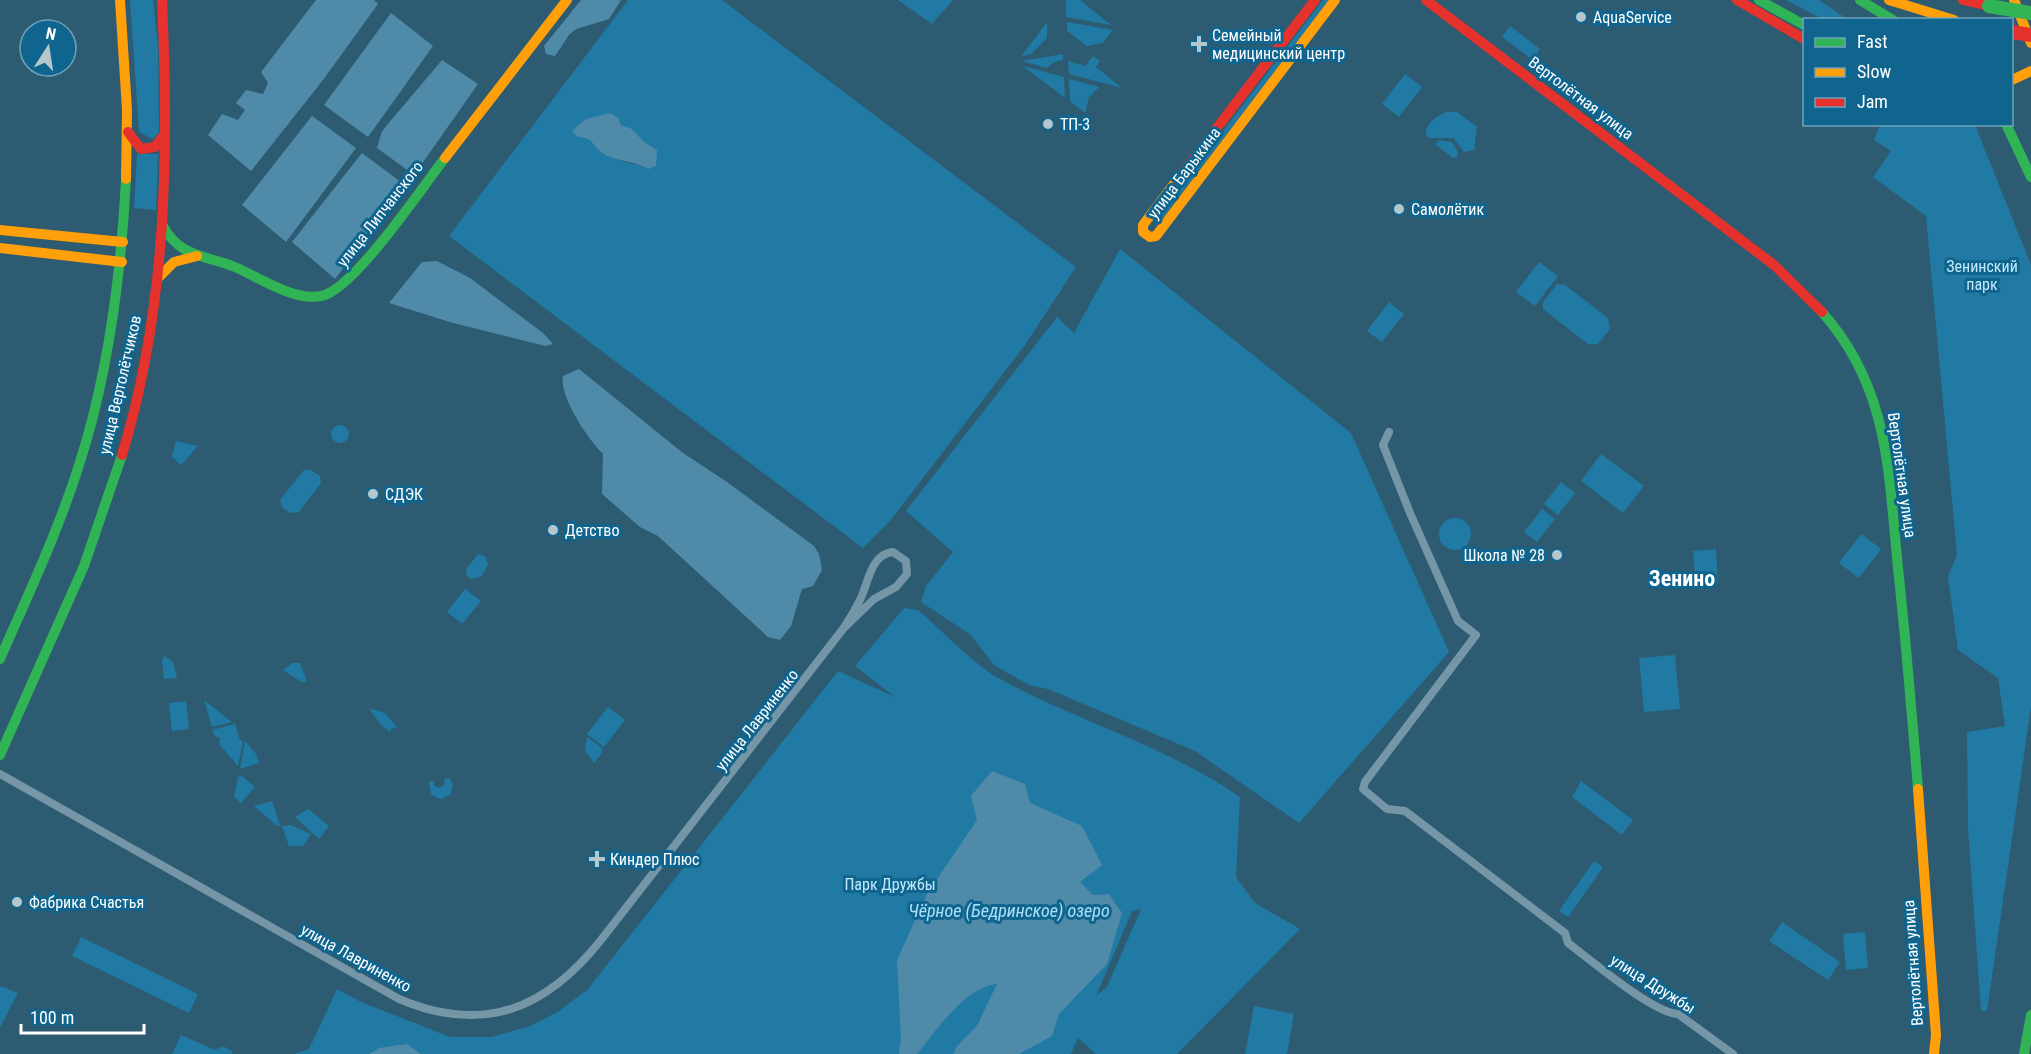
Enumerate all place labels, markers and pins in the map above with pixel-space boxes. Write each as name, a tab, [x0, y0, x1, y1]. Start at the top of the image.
place label: AquaService	[1593, 8, 1672, 27]
marker: AquaService	[1574, 10, 1588, 24]
place label: Семейный медицинский центр	[1212, 26, 1345, 63]
marker: Семейный медицинский центр	[1190, 35, 1208, 53]
place label: ТП-3	[1060, 115, 1090, 134]
marker: ТП-3	[1041, 117, 1055, 131]
place label: Самолётик	[1411, 200, 1485, 219]
marker: Самолётик	[1392, 202, 1406, 216]
place label: СДЭК	[385, 485, 423, 504]
marker: СДЭК	[366, 487, 380, 501]
place label: Детство	[565, 521, 619, 540]
marker: Детство	[546, 523, 560, 537]
place label: Школа № 28	[1463, 546, 1545, 565]
marker: Школа № 28	[1550, 548, 1564, 562]
marker: Киндер Плюс	[588, 850, 606, 868]
place label: Киндер Плюс	[610, 850, 700, 869]
place label: Фабрика Счастья	[29, 893, 144, 912]
marker: Фабрика Счастья	[10, 895, 24, 909]

